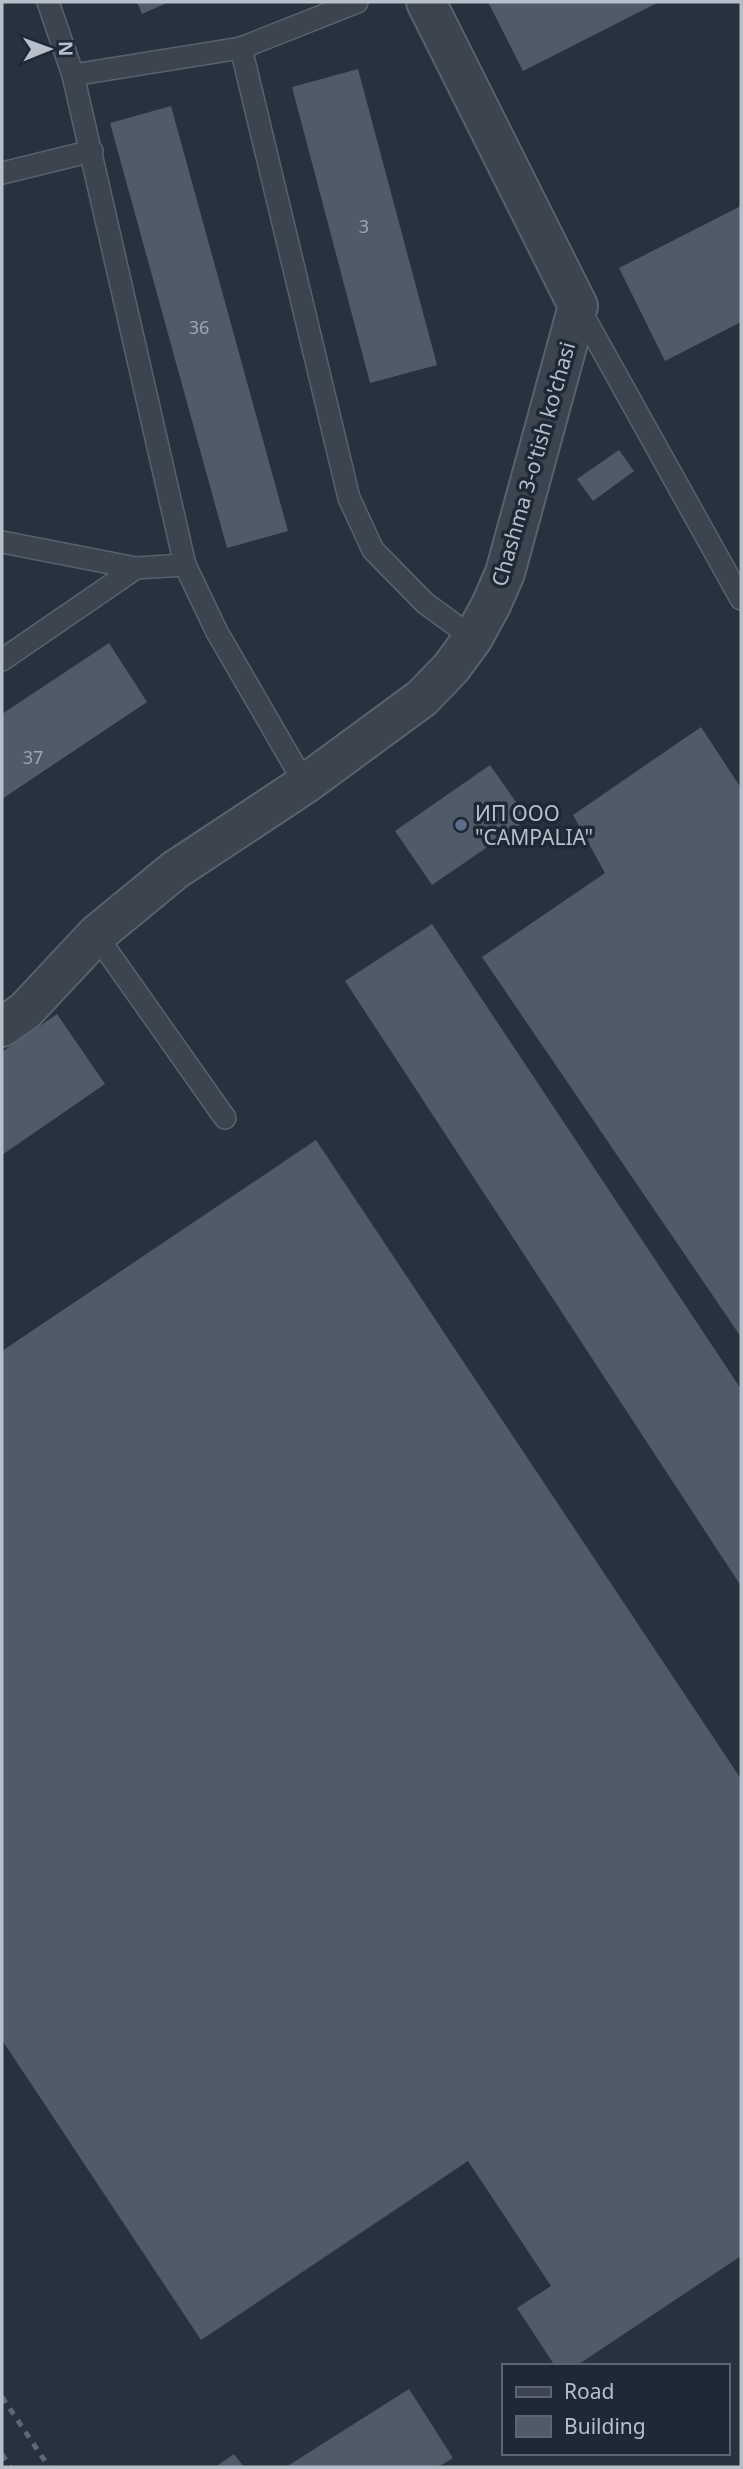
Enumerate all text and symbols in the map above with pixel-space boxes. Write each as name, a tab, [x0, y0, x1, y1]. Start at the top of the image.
north arrow	[14, 14, 84, 84]
text: N	[53, 41, 79, 57]
house number: 3	[359, 214, 369, 238]
house number: 36	[189, 315, 209, 339]
street label: Chashma 3-o'tish ko'chasi	[485, 339, 581, 589]
house number: 37	[23, 745, 43, 769]
place label: ИП ООО "CAMPALIA"	[475, 799, 593, 851]
marker: ИП ООО "CAMPALIA"	[453, 817, 469, 833]
legend	[502, 2364, 729, 2455]
text: Road	[564, 2377, 614, 2405]
text: Building	[564, 2412, 646, 2440]

